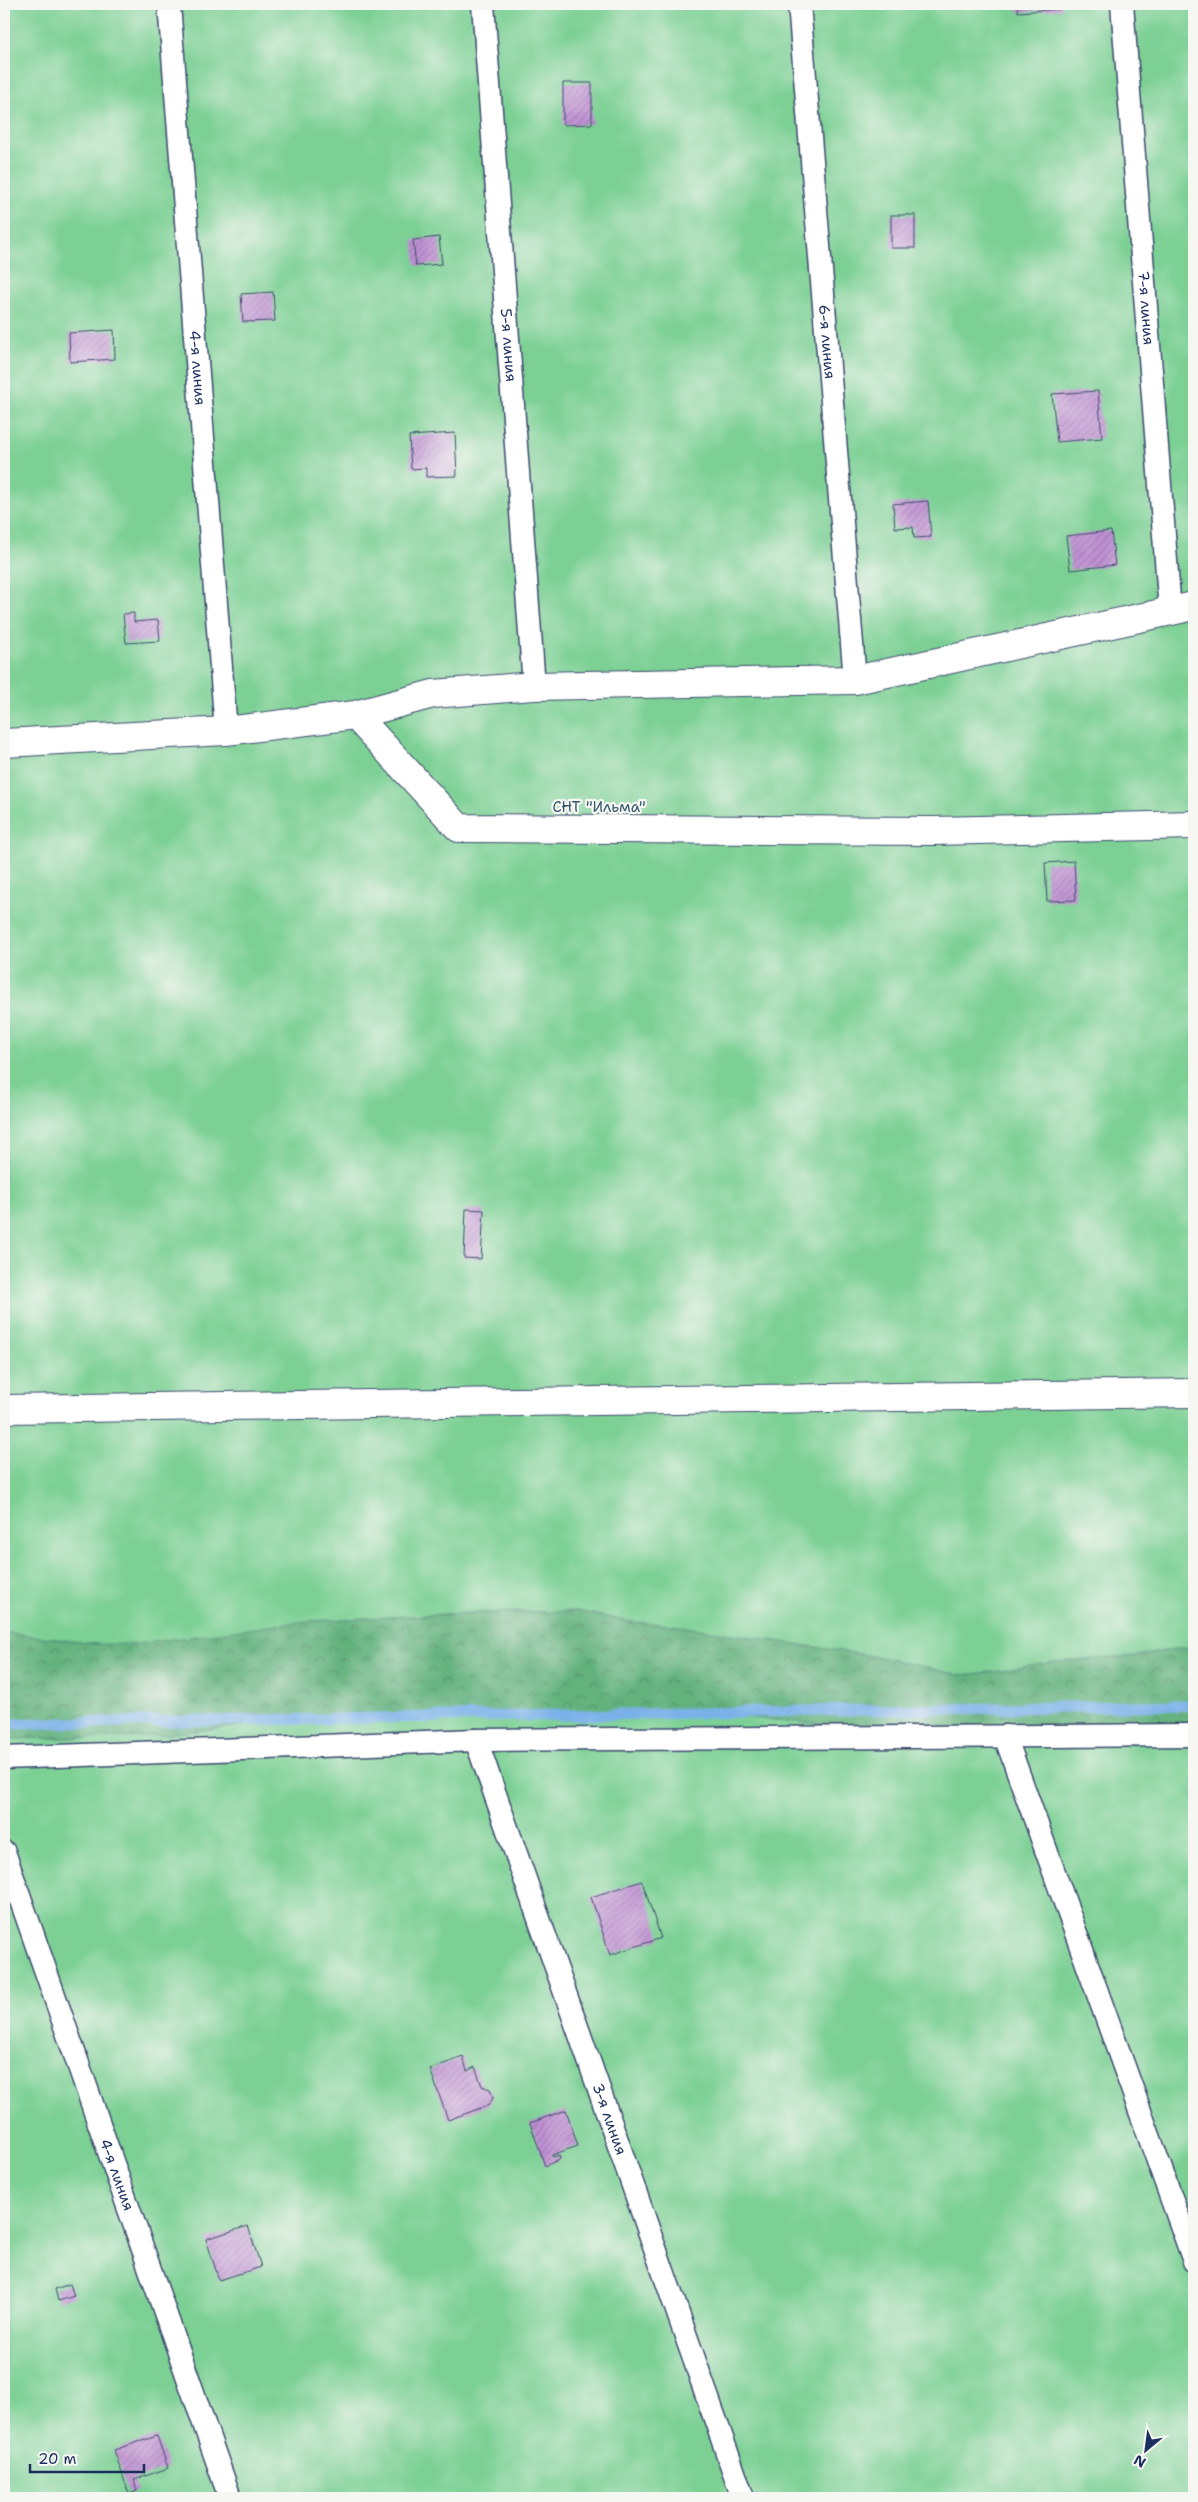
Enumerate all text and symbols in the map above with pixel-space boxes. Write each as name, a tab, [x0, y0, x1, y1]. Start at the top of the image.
street label: 7-я линия	[1133, 270, 1159, 346]
street label: 6-я линия	[814, 304, 840, 380]
street label: 5-я линия	[496, 308, 521, 383]
street label: 4-я линия	[185, 330, 210, 406]
park label: СНТ "Ильма"	[552, 797, 646, 817]
street label: 3-я линия	[588, 2081, 631, 2158]
street label: 4-я линия	[95, 2136, 139, 2214]
north arrow	[1120, 2424, 1170, 2474]
scale bar	[30, 2442, 144, 2474]
text: 20 m	[38, 2449, 77, 2469]
text: N	[1130, 2451, 1149, 2472]

